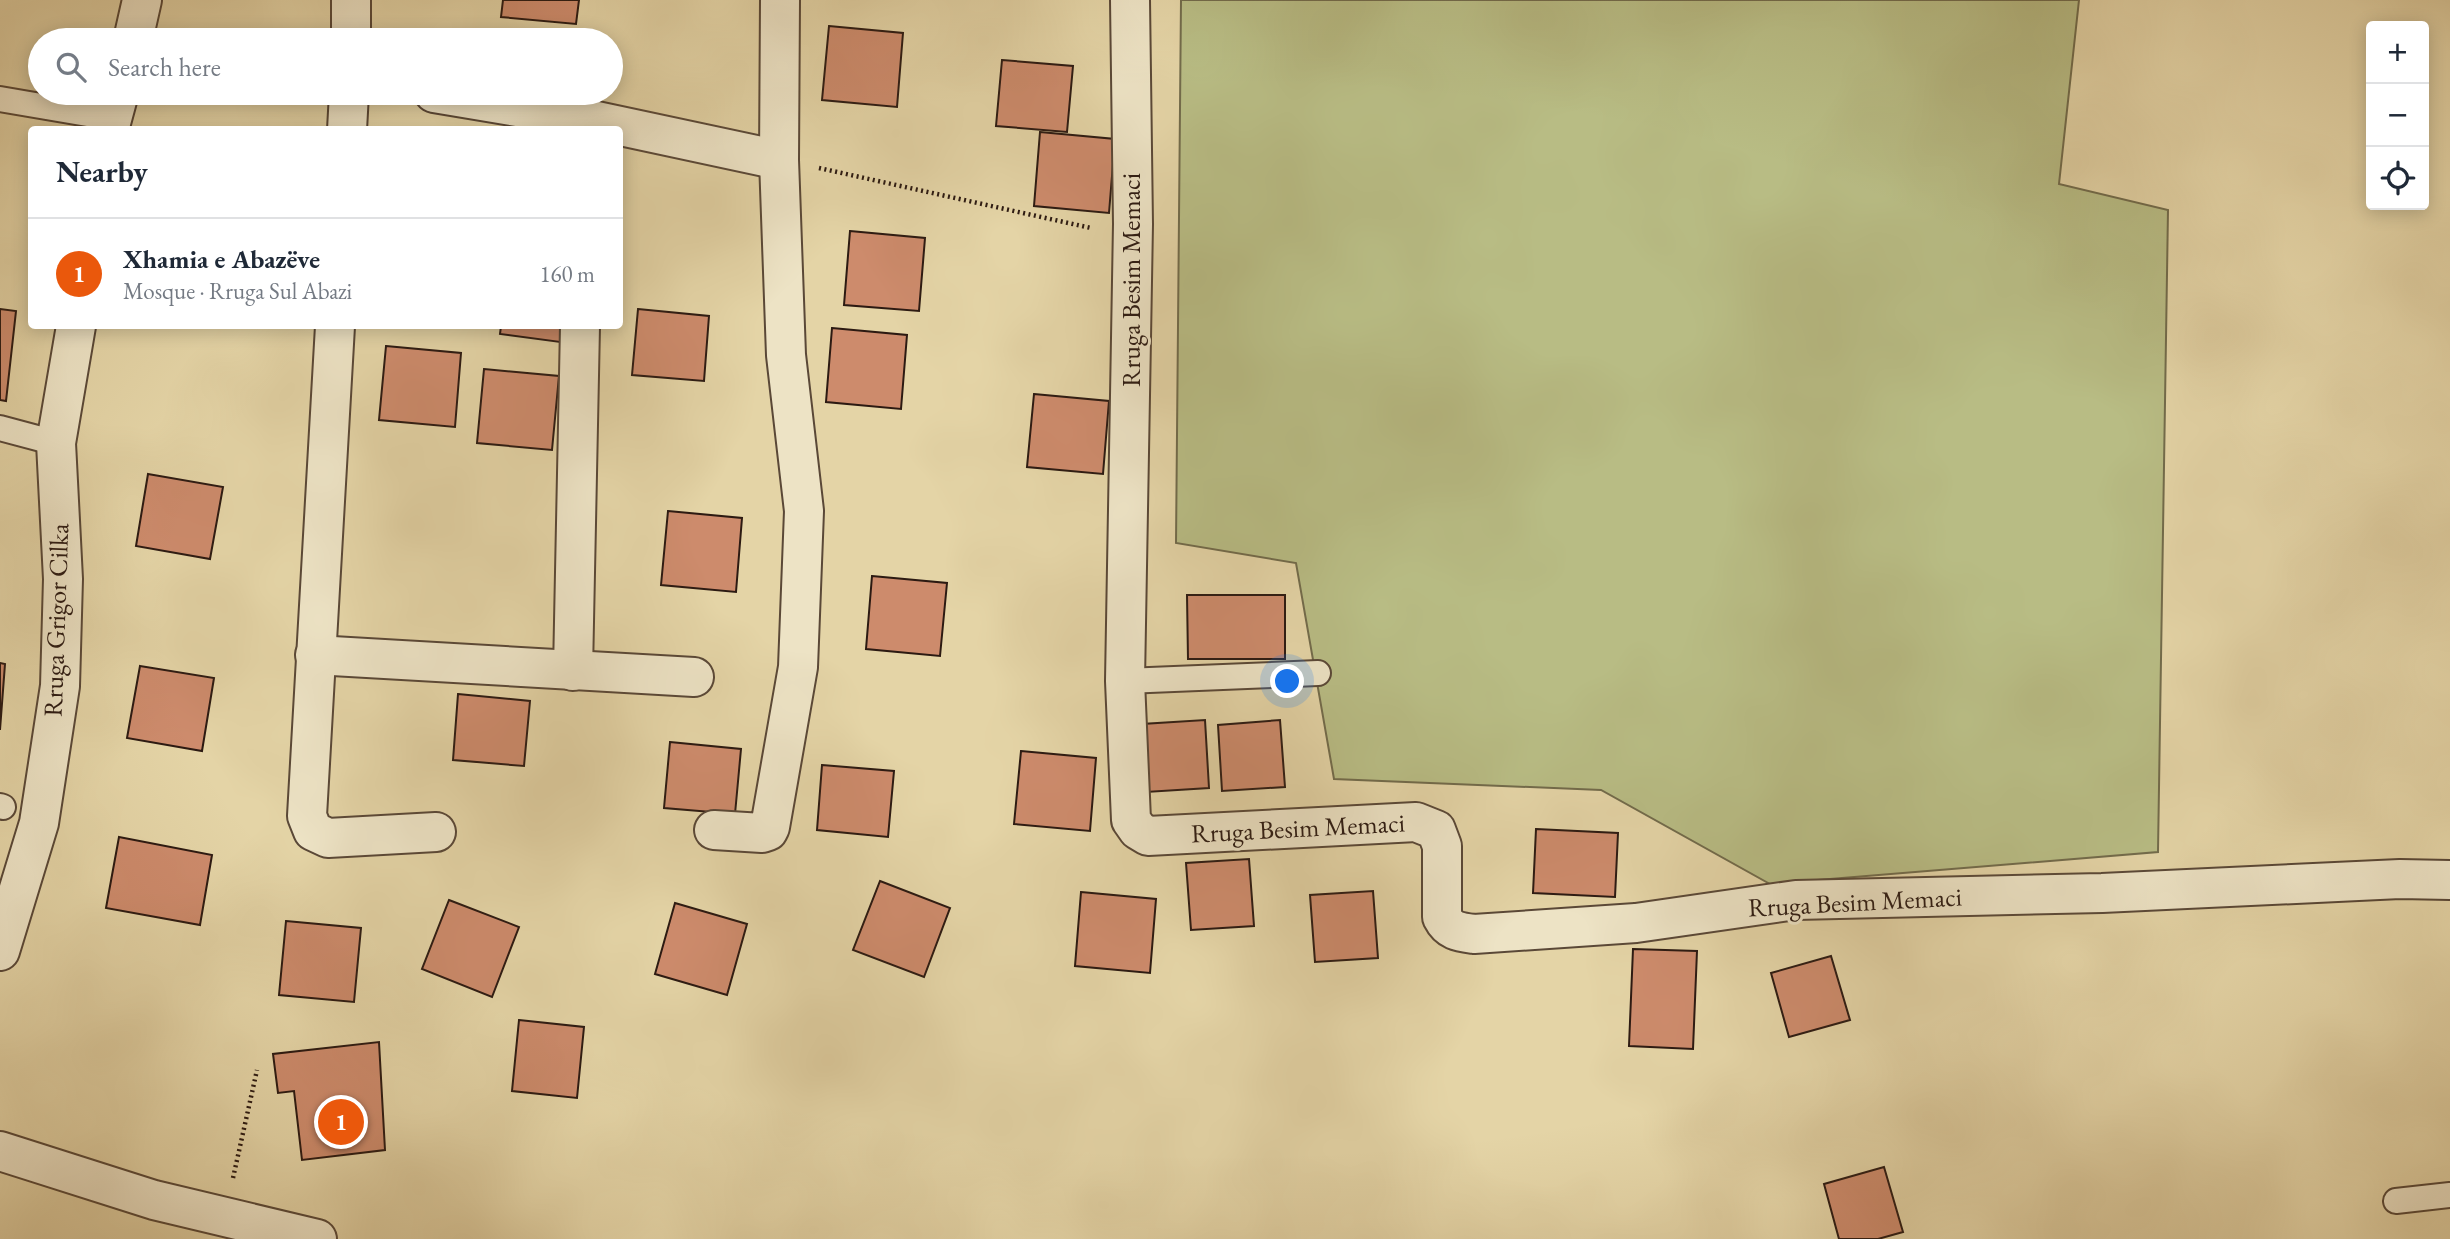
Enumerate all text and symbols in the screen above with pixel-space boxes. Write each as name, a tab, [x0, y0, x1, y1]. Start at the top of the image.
map controls	[2366, 21, 2429, 210]
button: +	[2366, 21, 2429, 84]
search box	[28, 28, 623, 105]
icon: search	[52, 48, 90, 86]
text: Search here	[108, 50, 221, 84]
button: −	[2366, 84, 2429, 147]
button: locate	[2366, 147, 2429, 210]
text: Nearby	[56, 152, 148, 191]
street label: Rruga Besim Memaci	[1114, 173, 1148, 387]
text: Xhamia e Abazëve	[123, 242, 320, 276]
text: 1	[73, 259, 85, 289]
text: 160 m	[539, 259, 595, 289]
text: Mosque · Rruga Sul Abazi	[123, 276, 352, 306]
street label: Rruga Grigor Cilka	[36, 522, 76, 717]
your location	[1270, 664, 1304, 698]
street label: Rruga Besim Memaci	[1190, 805, 1406, 851]
street label: Rruga Besim Memaci	[1747, 879, 1963, 925]
pin: 1	[318, 1096, 364, 1148]

